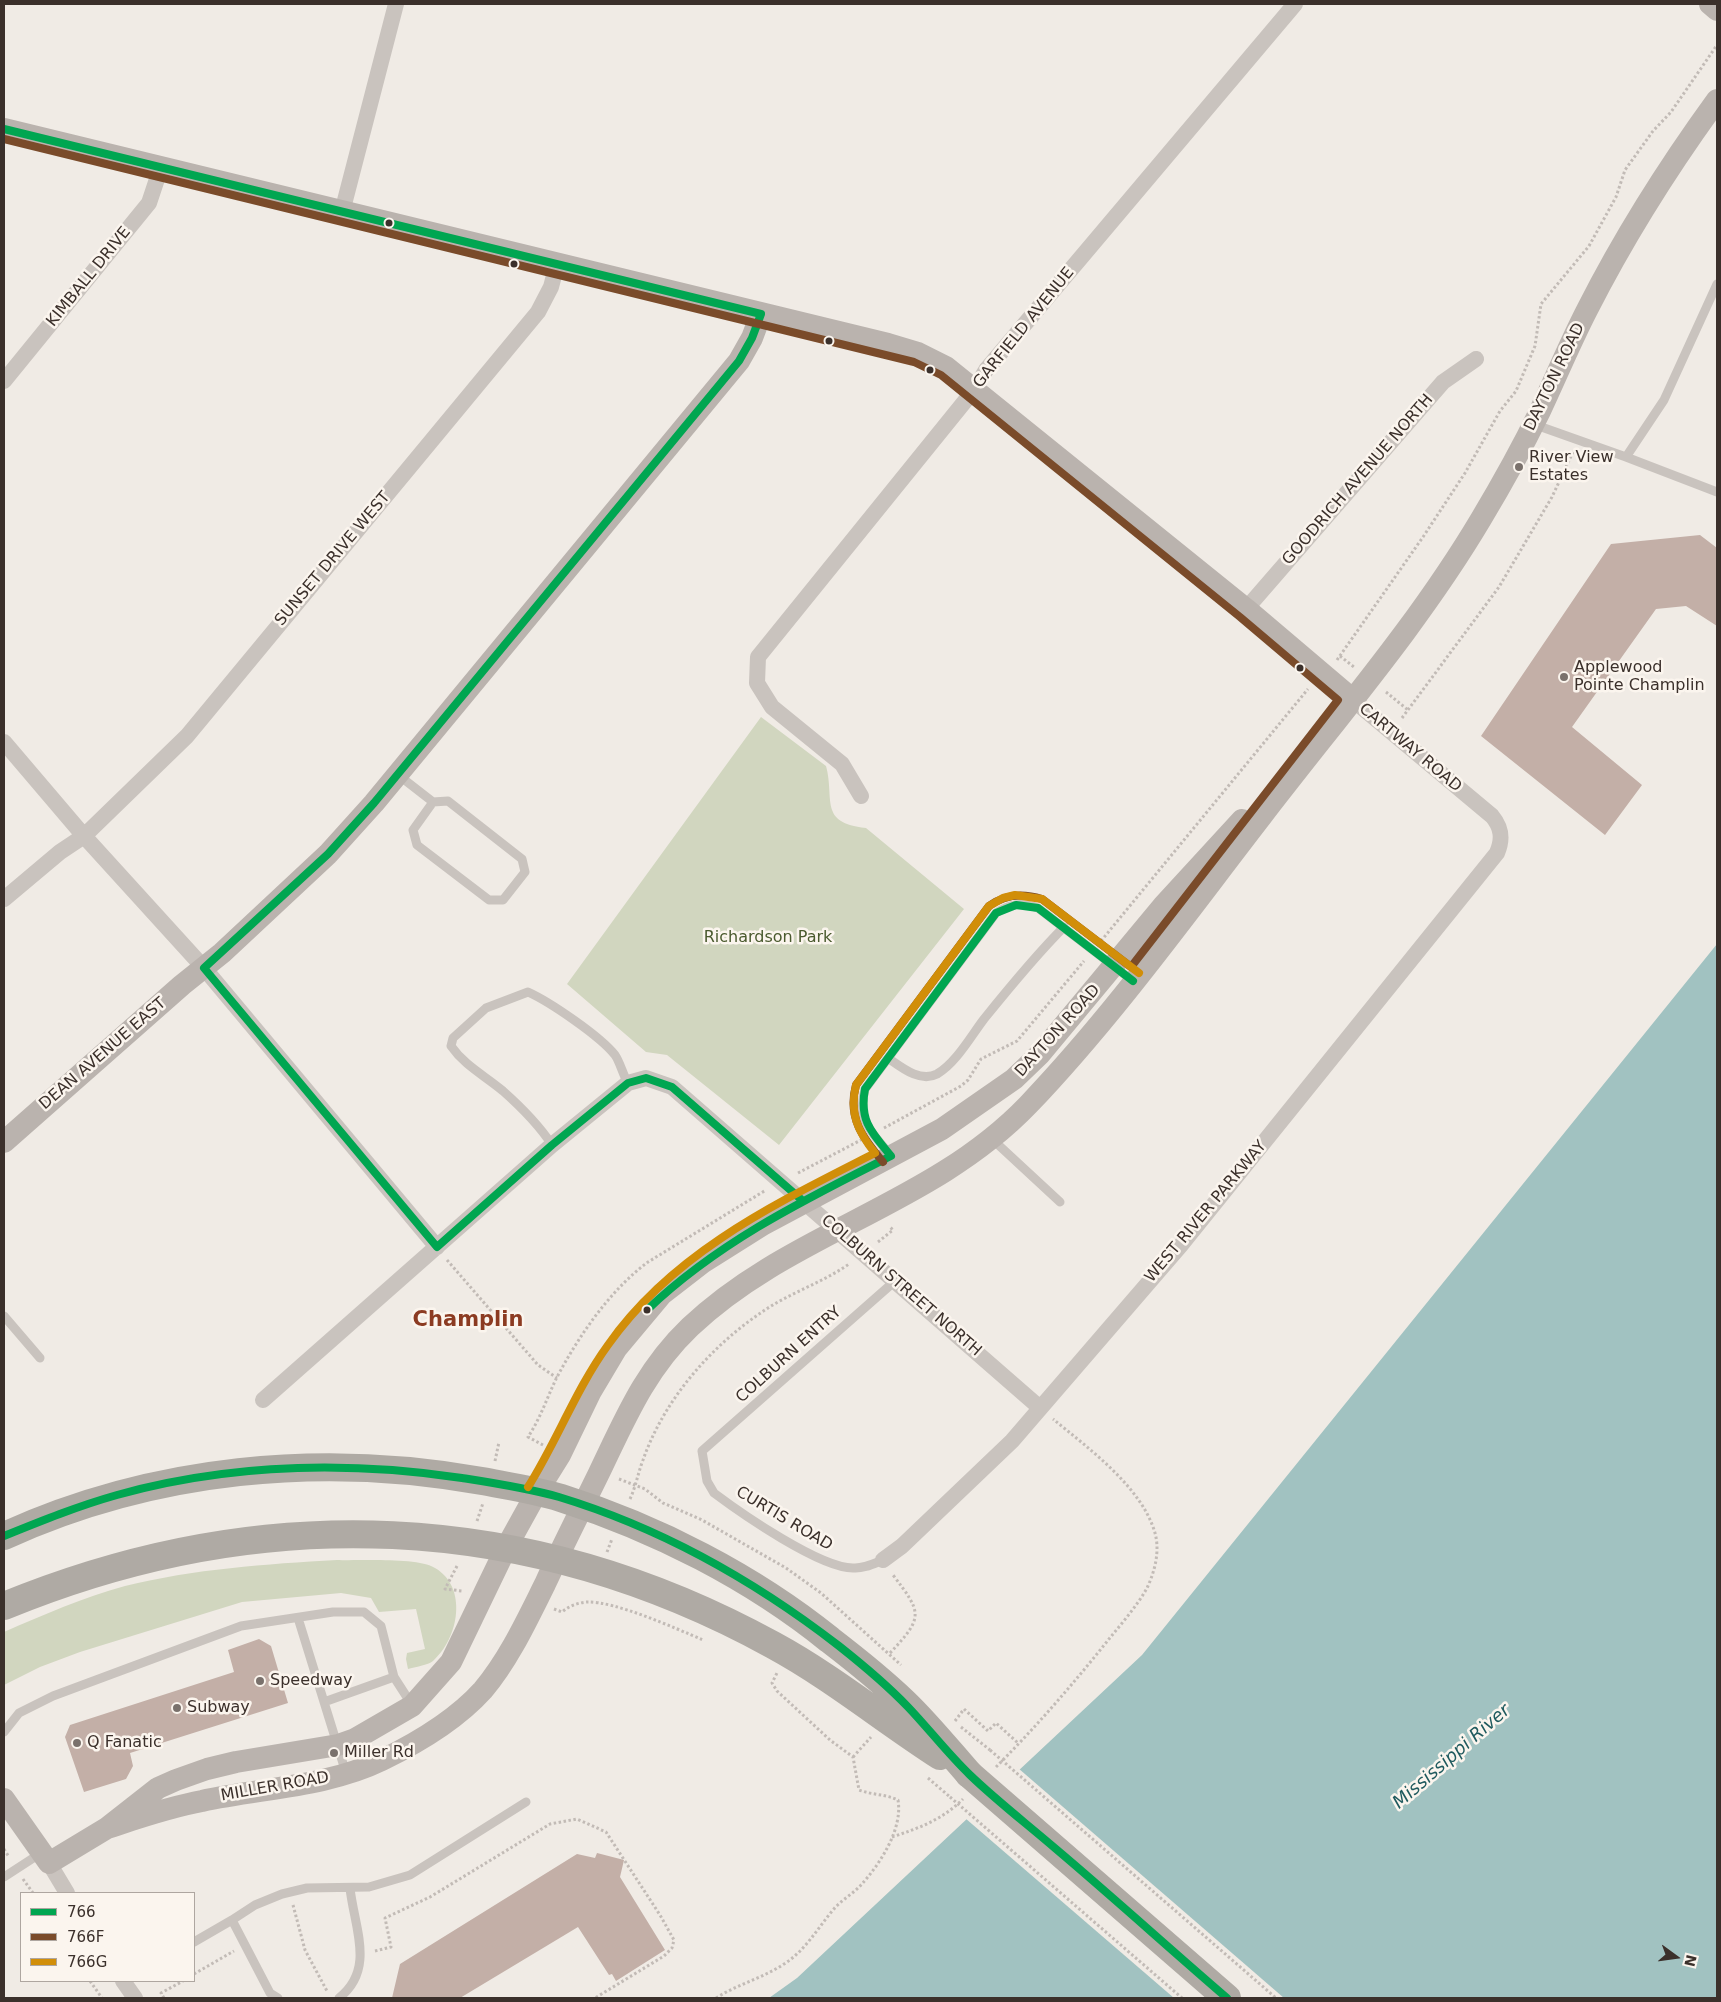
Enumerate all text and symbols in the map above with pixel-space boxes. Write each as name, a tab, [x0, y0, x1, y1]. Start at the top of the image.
unlabelled marker	[384, 218, 394, 228]
street label: KIMBALL DRIVE	[43, 223, 135, 331]
unlabelled marker	[509, 259, 519, 269]
street label: GARFIELD AVENUE	[969, 264, 1079, 392]
street label: DAYTON ROAD	[1521, 320, 1589, 434]
unlabelled marker	[824, 336, 834, 346]
unlabelled marker	[925, 365, 935, 375]
street label: GOODRICH AVENUE NORTH	[1279, 391, 1437, 569]
place label: River View Estates	[1529, 448, 1614, 486]
marker: River View Estates	[1513, 461, 1525, 473]
street label: SUNSET DRIVE WEST	[271, 488, 395, 630]
place label: Applewood Pointe Champlin	[1574, 658, 1705, 696]
unlabelled marker	[1295, 663, 1305, 673]
marker: Applewood Pointe Champlin	[1558, 671, 1570, 683]
street label: CARTWAY ROAD	[1355, 699, 1465, 797]
park label: Richardson Park	[704, 928, 832, 948]
street label: DAYTON ROAD	[1012, 981, 1104, 1081]
street label: DEAN AVENUE EAST	[36, 994, 170, 1114]
street label: WEST RIVER PARKWAY	[1141, 1137, 1271, 1287]
street label: COLBURN STREET NORTH	[817, 1211, 985, 1361]
street label: COLBURN ENTRY	[732, 1303, 846, 1407]
unlabelled marker	[642, 1305, 652, 1315]
district label: Champlin	[413, 1308, 523, 1334]
street label: CURTIS ROAD	[732, 1483, 836, 1555]
place label: Speedway	[270, 1671, 353, 1691]
marker: Speedway	[254, 1675, 266, 1687]
place label: Subway	[187, 1698, 250, 1718]
water label: Mississippi River	[1389, 1700, 1515, 1814]
marker: Subway	[171, 1702, 183, 1714]
place label: Q Fanatic	[87, 1733, 162, 1753]
marker: Q Fanatic	[71, 1737, 83, 1749]
place label: Miller Rd	[344, 1743, 414, 1763]
marker: Miller Rd	[328, 1747, 340, 1759]
street label: MILLER ROAD	[219, 1768, 331, 1806]
legend	[20, 1892, 195, 1982]
text: 766	[67, 1903, 96, 1921]
text: 766F	[67, 1928, 104, 1946]
north arrow	[1651, 1932, 1701, 1982]
text: 766G	[67, 1953, 107, 1971]
text: N	[1681, 1953, 1700, 1968]

